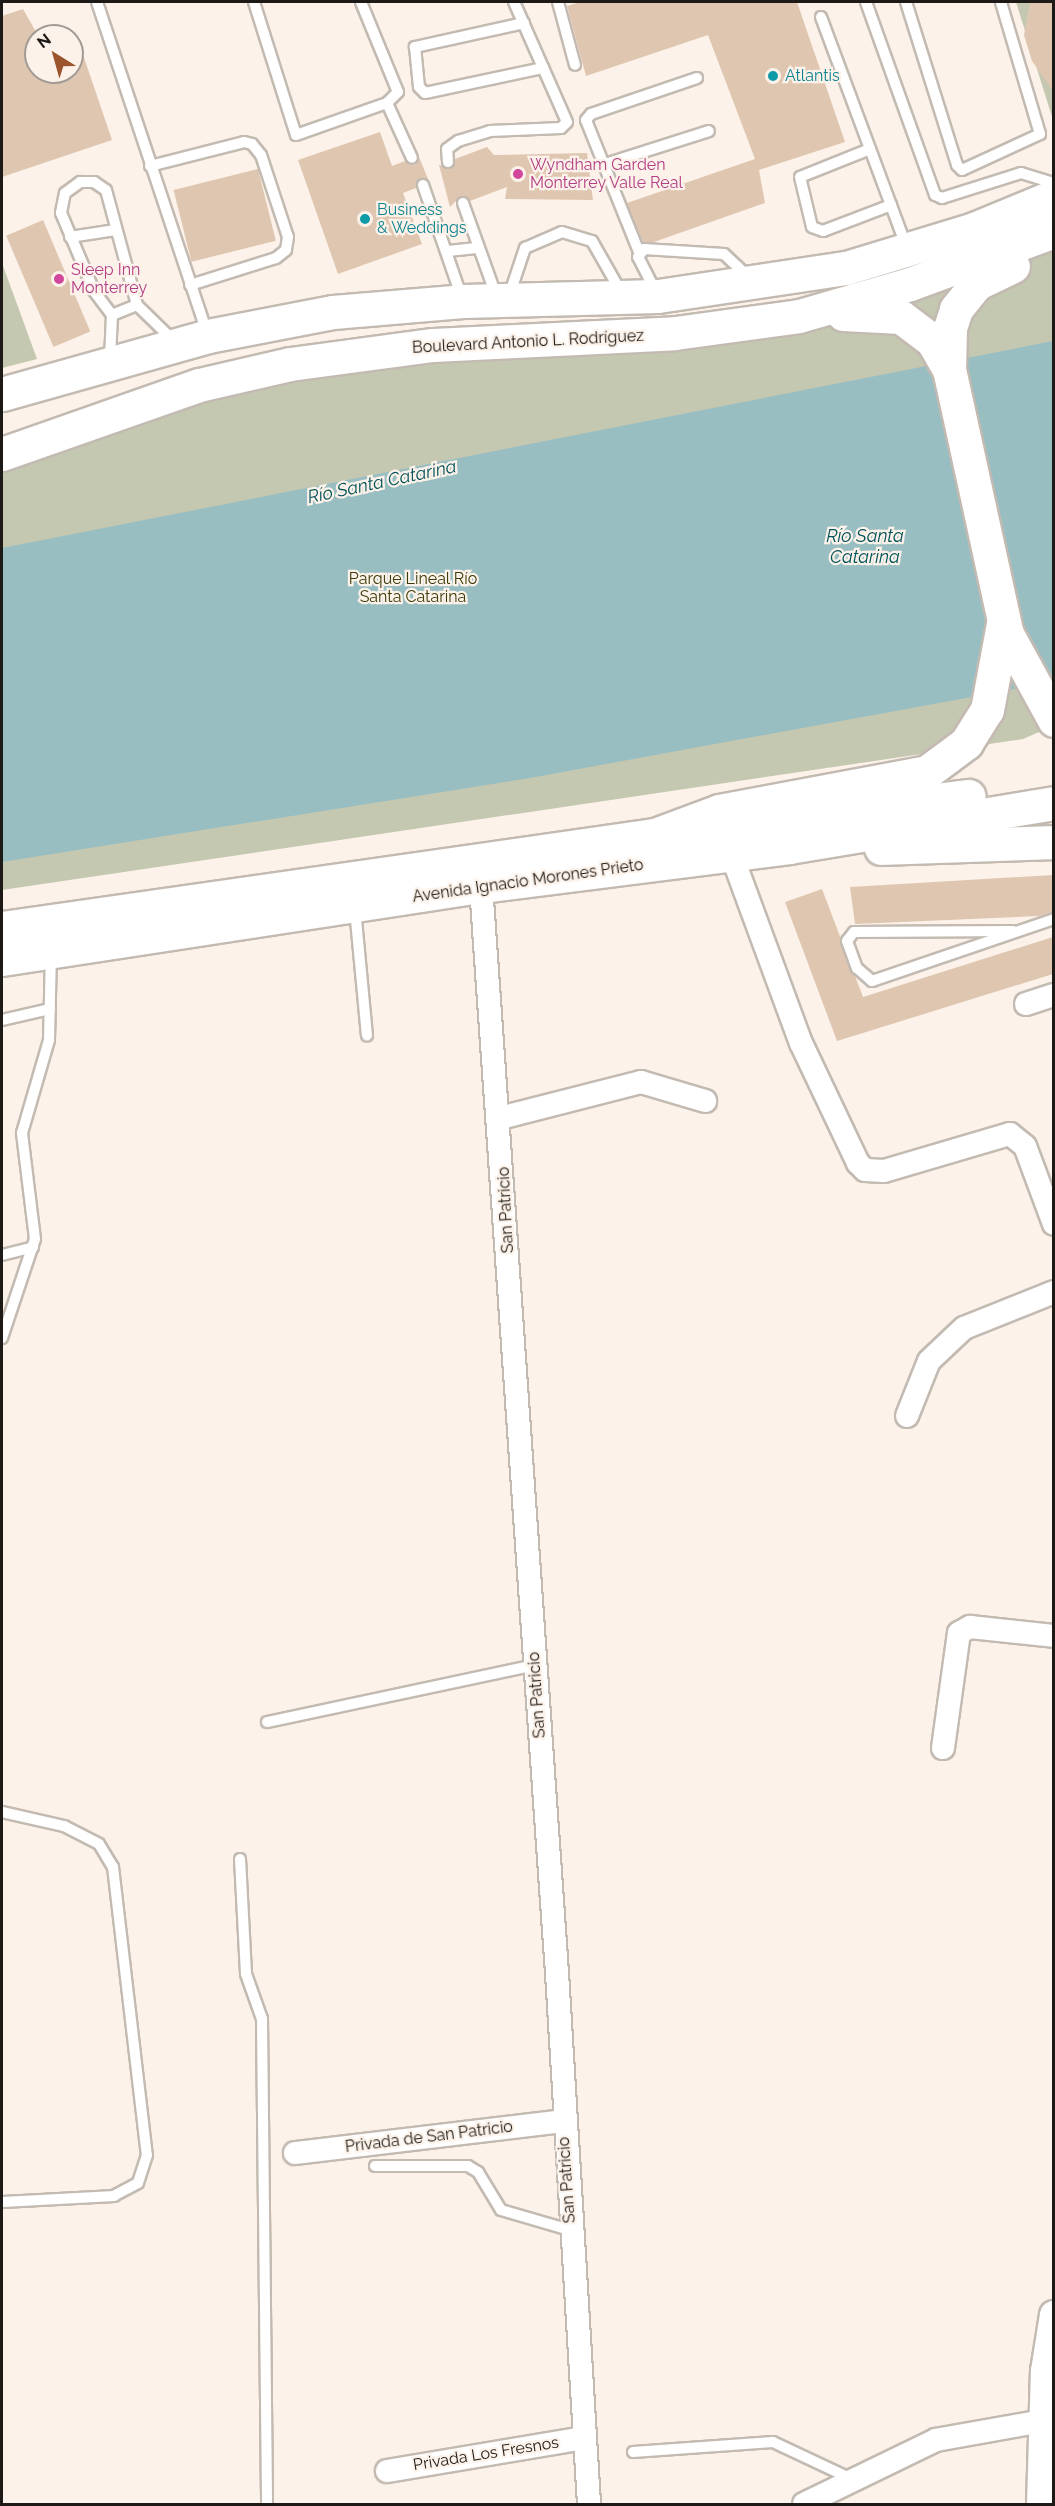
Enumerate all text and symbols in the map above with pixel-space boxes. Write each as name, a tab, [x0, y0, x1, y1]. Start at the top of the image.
north arrow	[24, 24, 84, 84]
text: N	[33, 30, 55, 52]
place label: Atlantis	[785, 66, 840, 86]
marker: Atlantis	[766, 69, 780, 83]
place label: Wyndham Garden Monterrey Valle Real	[530, 155, 684, 193]
marker: Wyndham Garden Monterrey Valle Real	[511, 167, 525, 181]
place label: Business & Weddings	[377, 200, 467, 238]
marker: Business & Weddings	[358, 212, 372, 226]
place label: Sleep Inn Monterrey	[71, 260, 147, 298]
marker: Sleep Inn Monterrey	[52, 272, 66, 286]
street label: Boulevard Antonio L. Rodríguez	[411, 326, 645, 358]
water label: Río Santa Catarina	[306, 456, 458, 508]
water label: Río Santa Catarina	[826, 526, 904, 568]
park label: Parque Lineal Río Santa Catarina	[349, 569, 477, 607]
street label: Avenida Ignacio Morones Prieto	[411, 855, 645, 907]
street label: San Patricio	[494, 1166, 518, 1254]
street label: San Patricio	[524, 1651, 550, 1739]
street label: Privada de San Patricio	[344, 2117, 514, 2157]
street label: San Patricio	[554, 2136, 580, 2224]
street label: Privada Los Fresnos	[412, 2433, 560, 2475]

